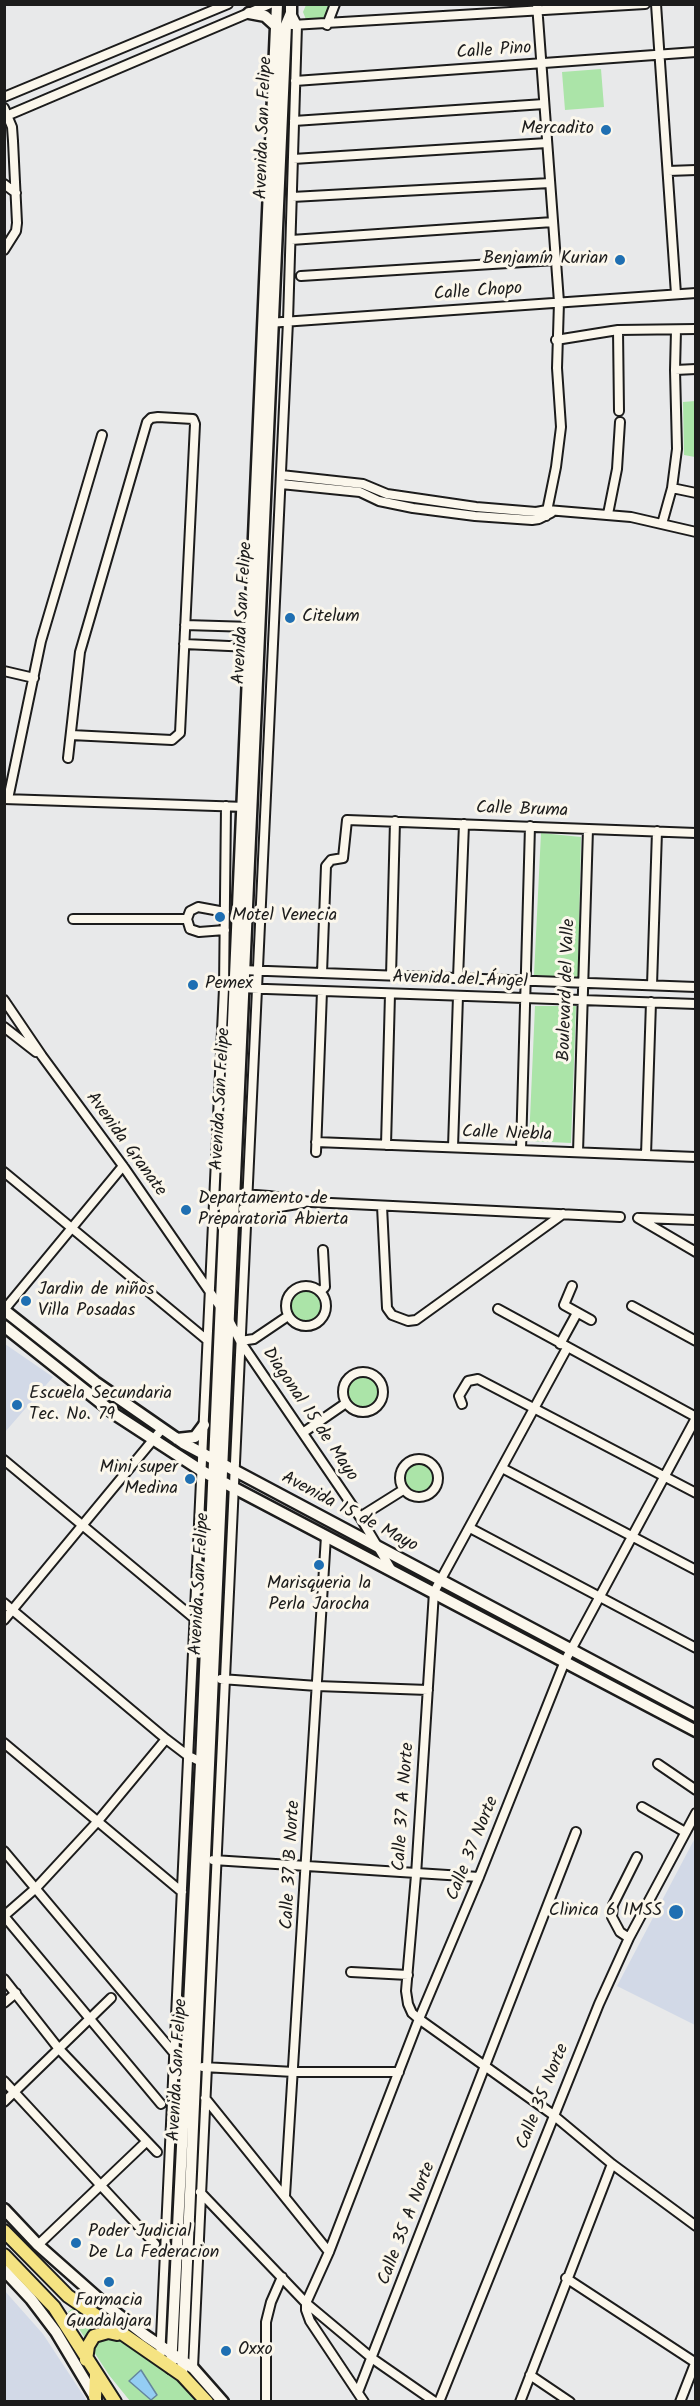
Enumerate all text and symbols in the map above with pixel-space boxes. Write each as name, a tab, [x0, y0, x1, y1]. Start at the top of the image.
street label: Calle Pino	[456, 39, 532, 65]
street label: Avenida San Felipe	[252, 56, 278, 200]
place label: Mercadito	[521, 119, 594, 141]
marker: Mercadito	[599, 123, 613, 137]
place label: Benjamín Kurian	[483, 249, 608, 271]
marker: Benjamín Kurian	[613, 253, 627, 267]
street label: Calle Chopo	[433, 279, 523, 307]
street label: Avenida San Felipe	[229, 541, 259, 685]
place label: Citelum	[302, 607, 360, 629]
marker: Citelum	[283, 611, 297, 625]
street label: Calle Bruma	[476, 799, 568, 823]
place label: Motel Venecia	[232, 906, 337, 928]
marker: Motel Venecia	[213, 910, 227, 924]
street label: Boulevard del Valle	[555, 918, 581, 1062]
street label: Avenida del Ángel	[392, 968, 528, 994]
place label: Pemex	[205, 974, 253, 996]
marker: Pemex	[186, 978, 200, 992]
street label: Avenida San Felipe	[207, 1027, 237, 1171]
street label: Avenida Granate	[80, 1089, 170, 1201]
street label: Calle Niebla	[462, 1123, 552, 1147]
place label: Departamento de Preparatoria Abierta	[198, 1189, 348, 1232]
marker: Departamento de Preparatoria Abierta	[179, 1203, 193, 1217]
place label: Jardin de niños Villa Posadas	[38, 1280, 154, 1322]
marker: Jardin de niños Villa Posadas	[19, 1294, 33, 1308]
street label: Diagonal 15 de Mayo	[256, 1344, 362, 1486]
place label: Escuela Secundaria Tec. No. 79	[29, 1384, 172, 1426]
marker: Escuela Secundaria Tec. No. 79	[10, 1398, 24, 1412]
place label: Mini super Medina	[99, 1458, 178, 1500]
street label: Avenida 15 de Mayo	[277, 1468, 421, 1558]
marker: Mini super Medina	[183, 1472, 197, 1486]
street label: Avenida San Felipe	[186, 1512, 216, 1656]
marker: Marisqueria la Perla Jarocha	[312, 1558, 326, 1572]
place label: Marisqueria la Perla Jarocha	[267, 1574, 371, 1616]
street label: Calle 37 A Norte	[390, 1742, 420, 1872]
street label: Calle 37 Norte	[443, 1794, 505, 1904]
street label: Calle 37 B Norte	[278, 1800, 306, 1930]
place label: Clinica 6 IMSS	[549, 1901, 662, 1923]
marker: Clinica 6 IMSS	[667, 1903, 685, 1921]
street label: Avenida San Felipe	[164, 1998, 194, 2142]
street label: Calle 35 Norte	[513, 2041, 575, 2153]
street label: Calle 35 A Norte	[375, 2159, 441, 2289]
place label: Poder Judicial De La Federacion	[88, 2222, 219, 2264]
marker: Poder Judicial De La Federacion	[69, 2236, 83, 2250]
marker: Farmacia Guadalajara	[102, 2275, 116, 2289]
place label: Farmacia Guadalajara	[66, 2291, 152, 2334]
place label: Oxxo	[238, 2340, 273, 2362]
marker: Oxxo	[219, 2344, 233, 2358]

